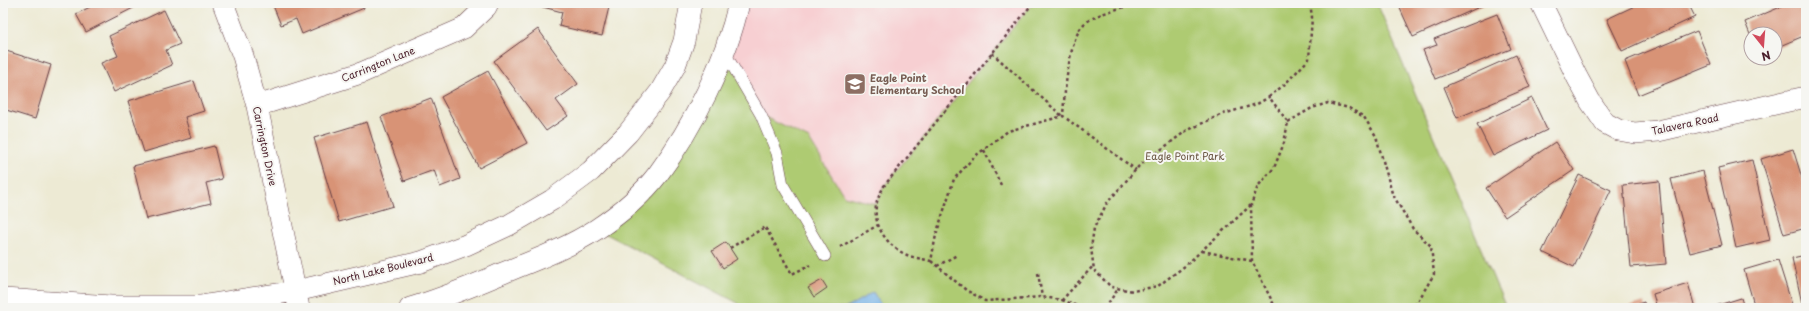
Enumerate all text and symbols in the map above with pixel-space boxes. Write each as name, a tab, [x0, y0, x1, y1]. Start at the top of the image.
north arrow	[1743, 26, 1783, 66]
street label: Carrington Lane	[339, 42, 417, 85]
text: N	[1759, 47, 1773, 66]
place label: Eagle Point Elementary School	[870, 70, 964, 97]
school or university icon: Eagle Point Elementary School	[842, 71, 868, 97]
street label: Carrington Drive	[250, 105, 281, 187]
street label: Talavera Road	[1650, 109, 1720, 138]
park label: Eagle Point Park	[1145, 148, 1225, 163]
street label: North Lake Boulevard	[331, 249, 435, 288]

